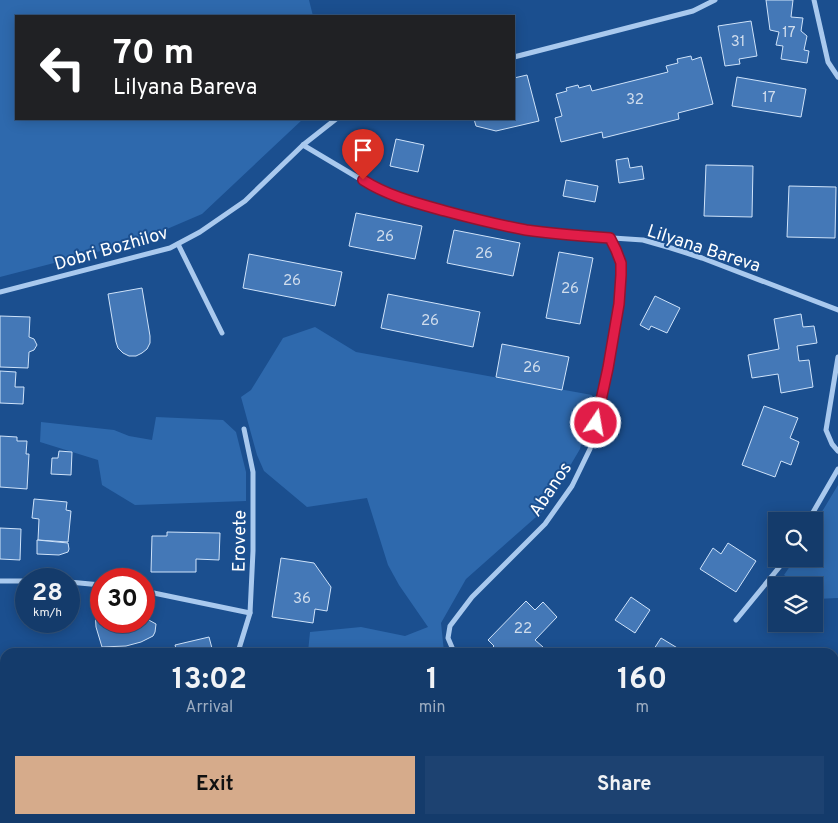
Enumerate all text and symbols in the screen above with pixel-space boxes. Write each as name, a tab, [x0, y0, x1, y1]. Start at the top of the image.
house number: 17	[782, 24, 796, 43]
text: 70 m	[113, 32, 194, 76]
house number: 31	[731, 33, 745, 52]
icon: left	[30, 35, 95, 100]
text: Lilyana Bareva	[113, 75, 257, 102]
house number: 17	[762, 89, 776, 108]
house number: 32	[626, 91, 644, 110]
pin	[342, 129, 384, 180]
icon: arrive	[349, 136, 377, 164]
street label: Lilyana Bareva	[644, 220, 763, 279]
street label: Dobri Bozhilov	[52, 222, 171, 277]
house number: 26	[376, 228, 394, 247]
house number: 26	[475, 245, 493, 264]
house number: 26	[283, 272, 301, 291]
house number: 26	[561, 280, 579, 299]
house number: 26	[421, 312, 439, 331]
house number: 26	[523, 359, 541, 378]
position arrow	[569, 396, 621, 448]
street label: Abanos	[525, 458, 578, 522]
street label: Erovete	[228, 510, 253, 572]
map controls	[768, 512, 823, 632]
button: search	[768, 512, 823, 567]
speed limit sign: 30	[90, 568, 155, 633]
button: layers	[768, 577, 823, 632]
text: 28	[32, 578, 63, 610]
house number: 36	[293, 590, 311, 609]
text: km/h	[33, 605, 62, 621]
house number: 22	[514, 620, 532, 639]
text: 13:02	[172, 662, 247, 699]
text: 1	[426, 662, 438, 699]
text: 160	[617, 662, 667, 699]
text: Arrival	[186, 698, 233, 718]
text: min	[419, 698, 445, 718]
text: m	[635, 698, 649, 718]
button: Exit	[15, 756, 415, 814]
button: Share	[425, 756, 824, 814]

